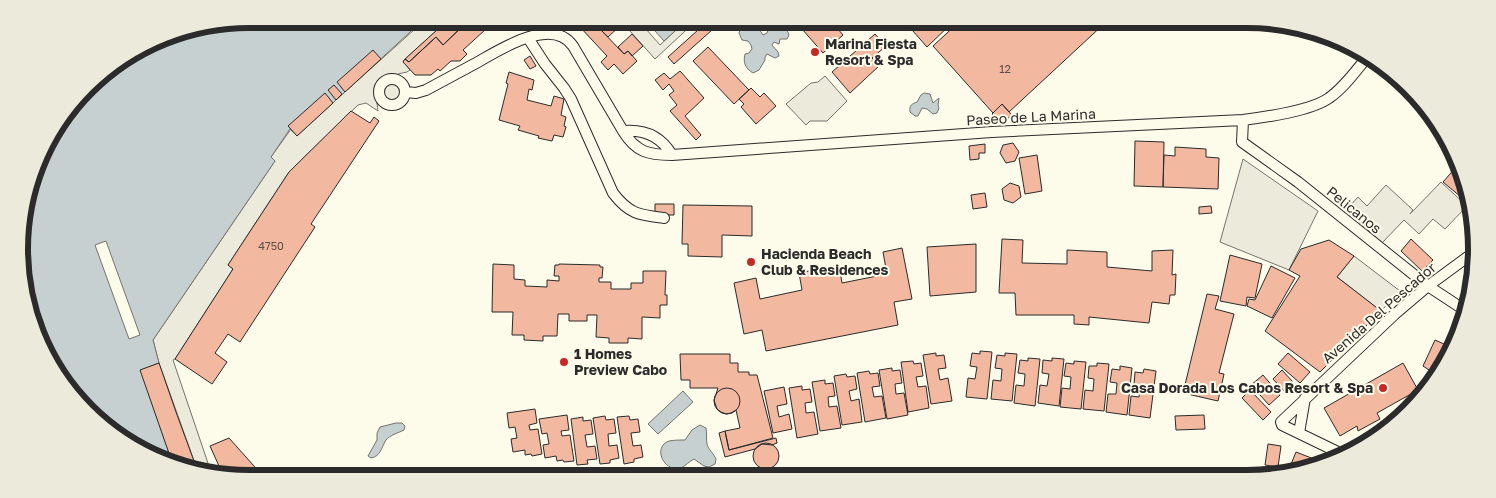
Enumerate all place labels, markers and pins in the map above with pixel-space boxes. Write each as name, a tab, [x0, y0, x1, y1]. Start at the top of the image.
place label: Marina Fiesta Resort & Spa	[825, 35, 917, 68]
marker: Marina Fiesta Resort & Spa	[809, 46, 821, 58]
place label: Hacienda Beach Club & Residences	[761, 245, 889, 278]
marker: Hacienda Beach Club & Residences	[745, 256, 757, 268]
place label: 1 Homes Preview Cabo	[574, 345, 667, 378]
marker: 1 Homes Preview Cabo	[558, 356, 570, 368]
place label: Casa Dorada Los Cabos Resort & Spa	[1121, 379, 1373, 396]
marker: Casa Dorada Los Cabos Resort & Spa	[1377, 382, 1389, 394]

